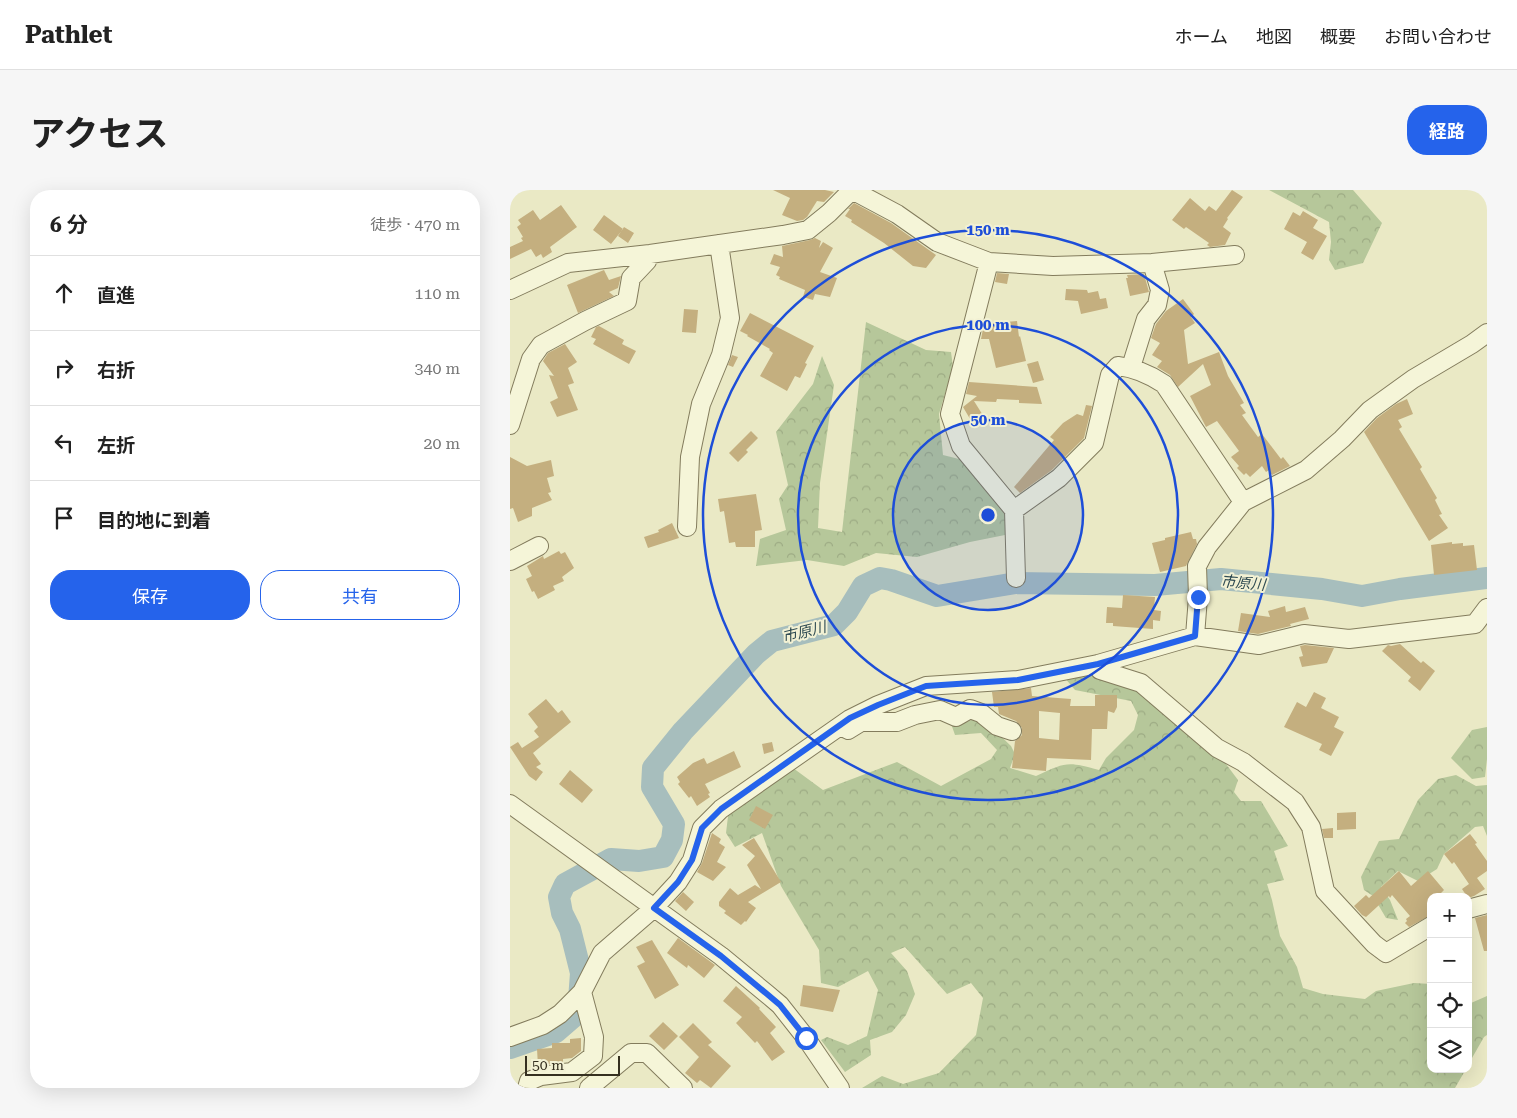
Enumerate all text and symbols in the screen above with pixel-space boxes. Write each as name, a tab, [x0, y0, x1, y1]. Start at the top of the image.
text: Pathlet	[25, 21, 112, 49]
text: ホーム	[1175, 26, 1228, 47]
text: 地図	[1256, 26, 1292, 47]
text: 概要	[1320, 26, 1356, 47]
text: お問い合わせ	[1384, 26, 1492, 47]
button: 経路	[1407, 105, 1487, 155]
text: アクセス	[30, 114, 168, 155]
text: 6 分	[50, 213, 88, 237]
text: 徒歩 · 470 m	[370, 215, 460, 234]
text: 150 m	[966, 221, 1010, 239]
icon: ahead	[50, 279, 78, 307]
text: 直進	[97, 284, 135, 307]
text: 110 m	[414, 284, 460, 303]
text: 100 m	[966, 316, 1010, 334]
icon: right	[50, 354, 78, 382]
text: 右折	[97, 359, 135, 382]
text: 340 m	[414, 359, 460, 378]
text: 50 m	[970, 411, 1006, 429]
icon: left	[50, 429, 78, 457]
text: 左折	[97, 434, 135, 457]
text: 20 m	[423, 434, 460, 453]
icon: arrive	[50, 504, 78, 532]
centre of rings	[979, 506, 997, 524]
text: 目的地に到着	[97, 509, 211, 532]
button: 保存	[50, 570, 250, 620]
button: 共有	[260, 570, 460, 620]
water label: 市原川	[1220, 572, 1268, 594]
route end	[1187, 586, 1210, 609]
water label: 市原川	[780, 617, 830, 646]
map controls	[1427, 893, 1472, 1073]
button: +	[1427, 893, 1472, 938]
button: −	[1427, 938, 1472, 983]
button: locate	[1427, 983, 1472, 1028]
route start	[795, 1027, 818, 1050]
button: layers	[1427, 1028, 1472, 1073]
scale bar	[525, 1053, 620, 1076]
text: 50 m	[532, 1057, 564, 1073]

